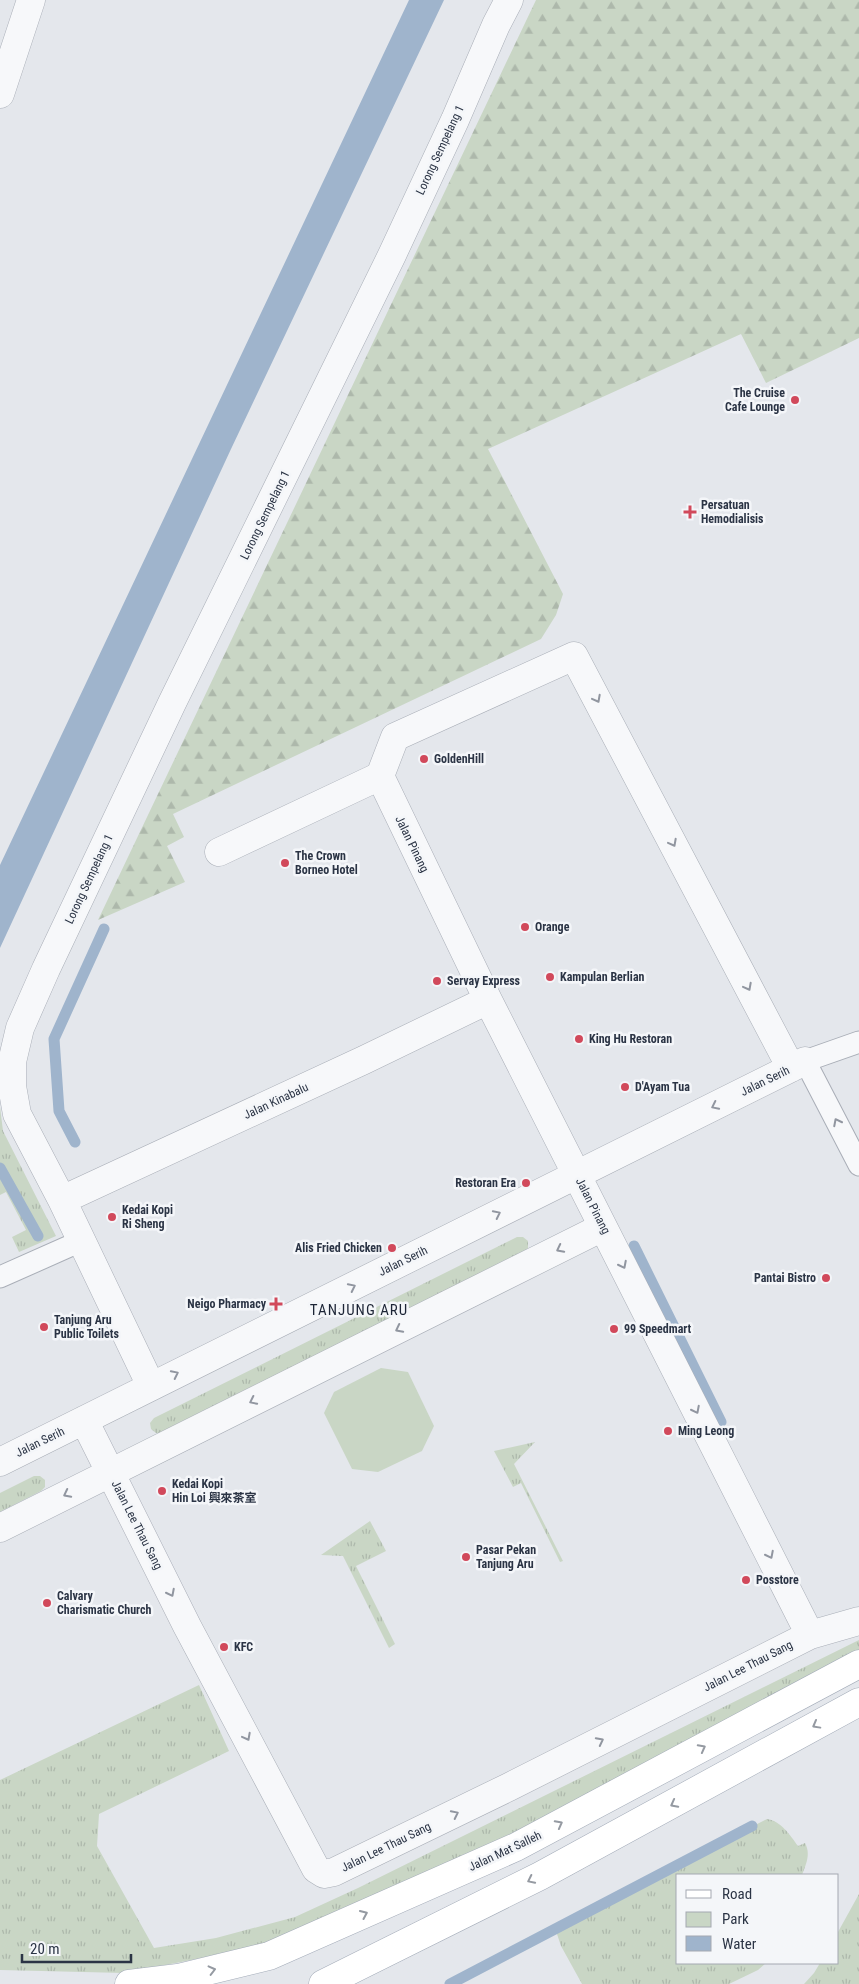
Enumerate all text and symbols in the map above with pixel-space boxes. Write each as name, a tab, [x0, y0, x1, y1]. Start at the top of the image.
street label: Lorong Sempelang 1	[413, 103, 467, 197]
place label: The Cruise Cafe Lounge	[725, 386, 785, 414]
marker: The Cruise Cafe Lounge	[789, 394, 801, 406]
street label: Lorong Sempelang 1	[237, 468, 293, 562]
place label: Persatuan Hemodialisis	[701, 498, 764, 526]
marker: Persatuan Hemodialisis	[683, 505, 697, 519]
one-way arrow	[591, 694, 601, 703]
place label: GoldenHill	[434, 752, 484, 766]
marker: GoldenHill	[418, 753, 430, 765]
street label: Jalan Pinang	[392, 813, 432, 875]
street label: Lorong Sempelang 1	[62, 832, 116, 926]
one-way arrow	[666, 838, 676, 847]
place label: The Crown Borneo Hotel	[295, 849, 358, 877]
marker: The Crown Borneo Hotel	[279, 857, 291, 869]
place label: Orange	[535, 920, 570, 934]
marker: Orange	[519, 921, 531, 933]
place label: Kampulan Berlian	[560, 970, 645, 984]
marker: Kampulan Berlian	[544, 971, 556, 983]
place label: Servay Express	[447, 974, 521, 988]
marker: Servay Express	[431, 975, 443, 987]
one-way arrow	[742, 982, 752, 991]
place label: King Hu Restoran	[589, 1032, 672, 1046]
marker: King Hu Restoran	[573, 1033, 585, 1045]
street label: Jalan Serih	[738, 1063, 792, 1099]
street label: Jalan Kinabalu	[241, 1080, 311, 1122]
place label: D'Ayam Tua	[635, 1080, 690, 1094]
marker: D'Ayam Tua	[619, 1081, 631, 1093]
one-way arrow	[711, 1100, 720, 1110]
one-way arrow	[833, 1118, 843, 1127]
place label: Restoran Era	[455, 1176, 516, 1190]
street label: Jalan Pinang	[573, 1176, 613, 1237]
marker: Restoran Era	[520, 1177, 532, 1189]
place label: Kedai Kopi Ri Sheng	[122, 1203, 173, 1231]
one-way arrow	[492, 1210, 501, 1220]
marker: Kedai Kopi Ri Sheng	[106, 1211, 118, 1223]
place label: Alis Fried Chicken	[295, 1241, 382, 1255]
marker: Alis Fried Chicken	[386, 1242, 398, 1254]
street label: Jalan Serih	[376, 1243, 430, 1279]
one-way arrow	[556, 1243, 565, 1253]
one-way arrow	[617, 1260, 627, 1269]
place label: Pantai Bistro	[754, 1271, 816, 1285]
marker: Pantai Bistro	[820, 1272, 832, 1284]
one-way arrow	[347, 1282, 356, 1293]
place label: Neigo Pharmacy	[187, 1297, 267, 1311]
marker: Neigo Pharmacy	[270, 1298, 282, 1310]
district label: TANJUNG ARU	[310, 1301, 408, 1319]
place label: Tanjung Aru Public Toilets	[54, 1313, 119, 1341]
marker: Tanjung Aru Public Toilets	[38, 1321, 50, 1333]
place label: 99 Speedmart	[624, 1322, 692, 1336]
one-way arrow	[395, 1323, 404, 1333]
marker: 99 Speedmart	[608, 1323, 620, 1335]
one-way arrow	[170, 1370, 179, 1381]
one-way arrow	[249, 1395, 258, 1406]
one-way arrow	[690, 1405, 700, 1414]
street label: Jalan Serih	[13, 1424, 67, 1460]
place label: Ming Leong	[678, 1424, 734, 1438]
marker: Ming Leong	[662, 1425, 674, 1437]
place label: Kedai Kopi Hin Loi 興來茶室	[172, 1477, 257, 1505]
street label: Jalan Lee Thau Sang	[108, 1478, 166, 1572]
marker: Kedai Kopi Hin Loi 興來茶室	[156, 1485, 168, 1497]
one-way arrow	[63, 1488, 72, 1498]
place label: Pasar Pekan Tanjung Aru	[476, 1543, 536, 1571]
one-way arrow	[764, 1549, 774, 1558]
marker: Pasar Pekan Tanjung Aru	[460, 1551, 472, 1563]
place label: Posstore	[756, 1573, 799, 1587]
marker: Posstore	[740, 1574, 752, 1586]
one-way arrow	[165, 1588, 175, 1597]
place label: Calvary Charismatic Church	[57, 1589, 151, 1617]
marker: Calvary Charismatic Church	[41, 1597, 53, 1609]
street label: Jalan Lee Thau Sang	[701, 1637, 795, 1695]
place label: KFC	[234, 1640, 253, 1654]
marker: KFC	[218, 1641, 230, 1653]
one-way arrow	[813, 1719, 822, 1729]
one-way arrow	[241, 1732, 251, 1741]
one-way arrow	[595, 1738, 604, 1748]
one-way arrow	[697, 1744, 706, 1754]
one-way arrow	[670, 1797, 679, 1807]
one-way arrow	[450, 1809, 459, 1820]
street label: Jalan Lee Thau Sang	[339, 1819, 433, 1875]
one-way arrow	[554, 1820, 563, 1830]
street label: Jalan Mat Salleh	[466, 1828, 544, 1874]
one-way arrow	[527, 1874, 536, 1884]
legend	[676, 1874, 839, 1964]
text: Road	[722, 1885, 752, 1903]
one-way arrow	[359, 1910, 368, 1921]
text: Park	[722, 1910, 749, 1928]
scale bar	[22, 1932, 131, 1964]
text: Water	[722, 1935, 757, 1953]
text: 20 m	[30, 1940, 60, 1958]
one-way arrow	[207, 1965, 216, 1976]

